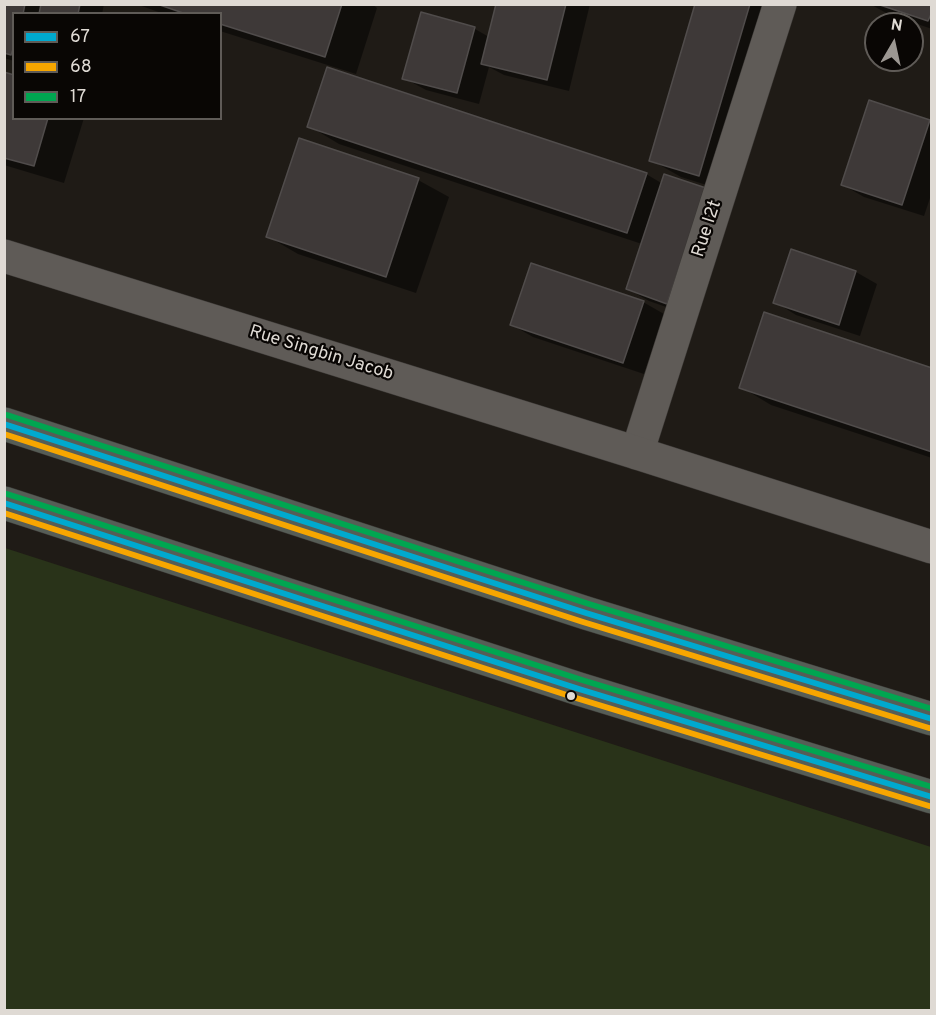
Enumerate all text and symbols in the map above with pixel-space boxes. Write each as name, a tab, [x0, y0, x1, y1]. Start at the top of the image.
legend	[12, 12, 222, 120]
north arrow	[864, 12, 924, 72]
text: N	[889, 15, 904, 37]
text: 67	[70, 26, 90, 49]
text: 68	[70, 56, 92, 79]
text: 17	[70, 86, 86, 109]
street label: Rue I2t	[689, 198, 727, 260]
street label: Rue Singbin Jacob	[246, 322, 396, 386]
unlabelled marker	[565, 690, 577, 702]

